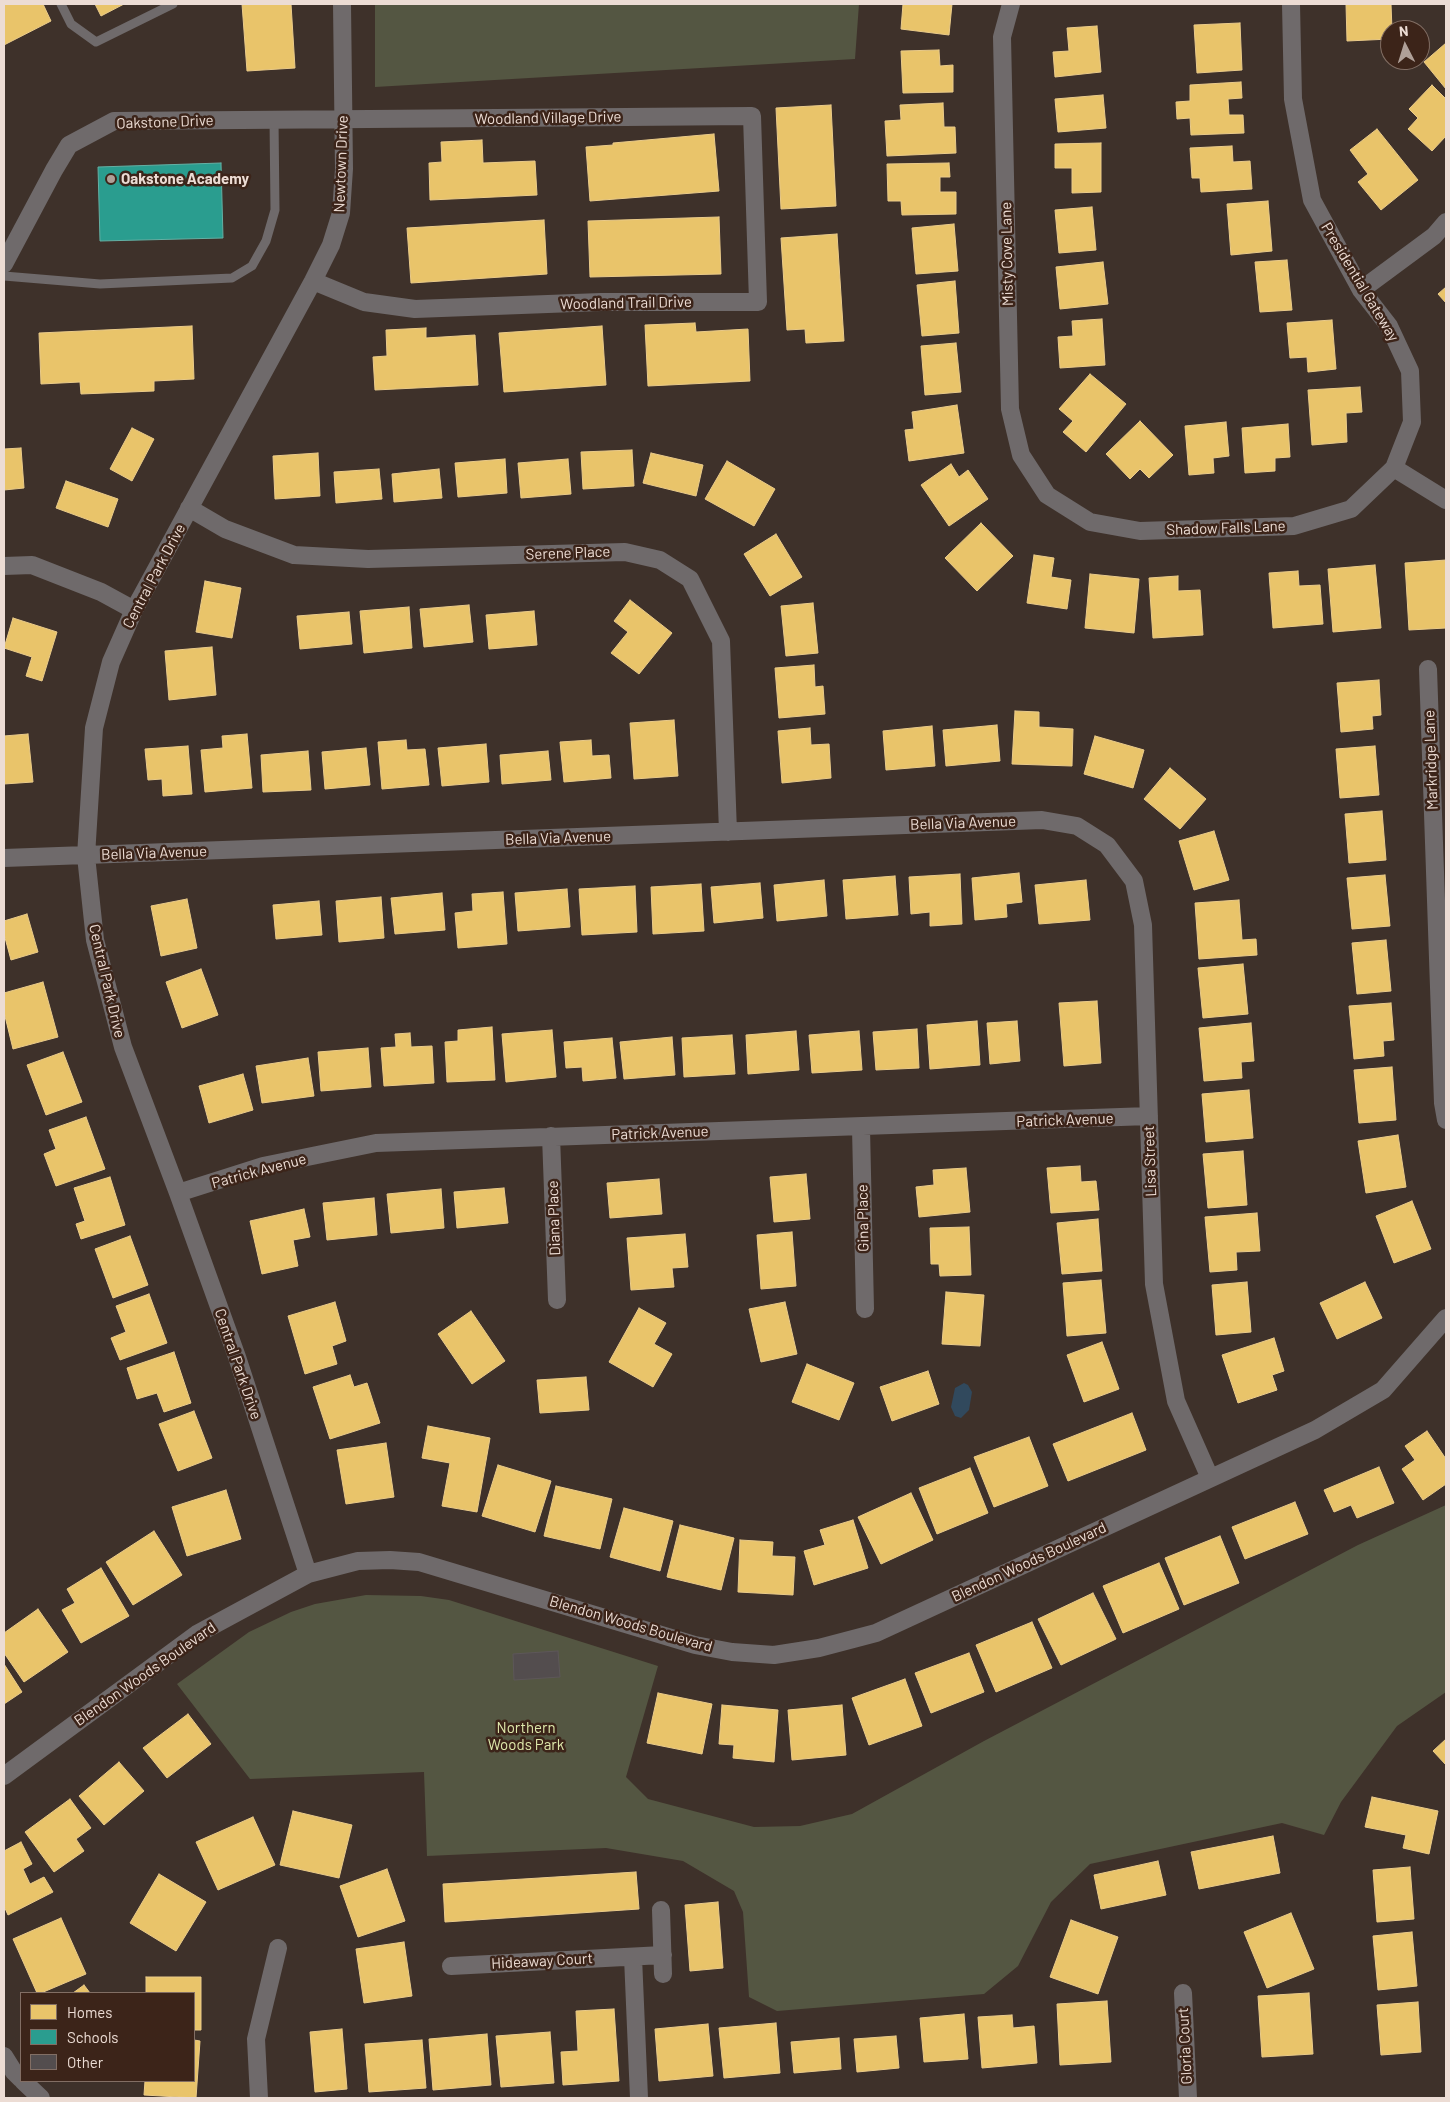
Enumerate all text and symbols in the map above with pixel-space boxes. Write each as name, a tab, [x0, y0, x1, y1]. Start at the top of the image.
north arrow	[1380, 20, 1430, 70]
text: N	[1398, 22, 1409, 39]
street label: Woodland Village Drive	[474, 108, 622, 128]
street label: Oakstone Drive	[116, 111, 214, 133]
street label: Newtown Drive	[330, 115, 352, 213]
place label: Oakstone Academy	[121, 170, 249, 188]
marker: Oakstone Academy	[105, 173, 117, 185]
street label: Misty Cove Lane	[997, 202, 1017, 306]
street label: Presidential Gateway	[1317, 219, 1403, 345]
street label: Woodland Trail Drive	[560, 293, 692, 313]
street label: Shadow Falls Lane	[1166, 517, 1286, 539]
street label: Central Park Drive	[119, 521, 189, 631]
street label: Serene Place	[525, 543, 611, 563]
street label: Markridge Lane	[1420, 710, 1442, 810]
street label: Bella Via Avenue	[910, 812, 1016, 834]
street label: Bella Via Avenue	[505, 827, 611, 849]
street label: Bella Via Avenue	[101, 842, 207, 864]
street label: Central Park Drive	[85, 922, 129, 1040]
street label: Patrick Avenue	[1016, 1109, 1114, 1131]
street label: Patrick Avenue	[611, 1122, 709, 1144]
street label: Lisa Street	[1140, 1125, 1160, 1197]
street label: Patrick Avenue	[210, 1150, 308, 1192]
street label: Diana Place	[544, 1180, 564, 1256]
street label: Gina Place	[853, 1184, 873, 1252]
street label: Central Park Drive	[211, 1306, 265, 1422]
street label: Blendon Woods Boulevard	[949, 1518, 1109, 1606]
street label: Blendon Woods Boulevard	[548, 1592, 714, 1656]
street label: Blendon Woods Boulevard	[71, 1618, 219, 1730]
park label: Northern Woods Park	[488, 1719, 564, 1754]
street label: Hideaway Court	[491, 1949, 593, 1973]
legend	[20, 1992, 195, 2082]
text: Homes	[67, 2003, 112, 2021]
street label: Gloria Court	[1174, 2007, 1196, 2085]
text: Schools	[67, 2028, 119, 2046]
text: Other	[67, 2053, 103, 2071]

